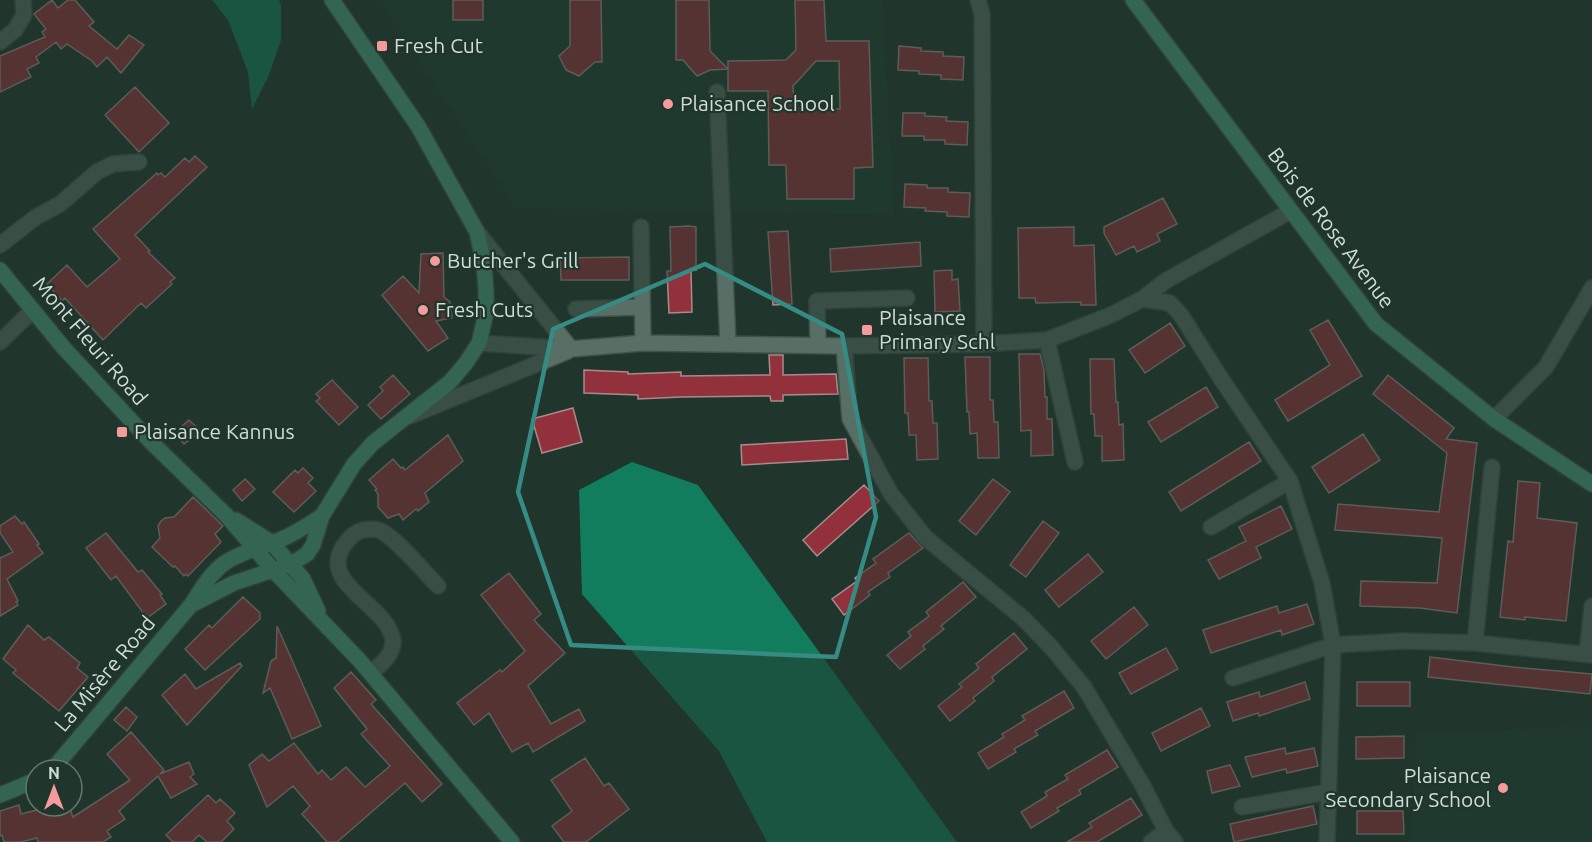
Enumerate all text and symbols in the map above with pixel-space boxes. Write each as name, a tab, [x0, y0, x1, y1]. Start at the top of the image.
place label: Fresh Cut	[394, 33, 483, 57]
marker: Fresh Cut	[375, 39, 389, 53]
place label: Plaisance School	[680, 91, 835, 115]
marker: Plaisance School	[661, 97, 675, 111]
street label: Bois de Rose Avenue	[1264, 142, 1400, 312]
place label: Butcher's Grill	[447, 248, 579, 272]
marker: Butcher's Grill	[428, 254, 442, 268]
street label: Mont Fleuri Road	[29, 271, 153, 409]
place label: Fresh Cuts	[435, 297, 533, 321]
marker: Fresh Cuts	[416, 303, 430, 317]
place label: Plaisance Primary Schl	[879, 305, 995, 353]
marker: Plaisance Primary Schl	[860, 323, 874, 337]
place label: Plaisance Kannus	[134, 419, 295, 443]
marker: Plaisance Kannus	[115, 425, 129, 439]
street label: La Misère Road	[49, 611, 159, 736]
north arrow	[24, 758, 84, 818]
place label: Plaisance Secondary School	[1325, 763, 1491, 811]
text: N	[48, 764, 60, 782]
marker: Plaisance Secondary School	[1496, 781, 1510, 795]

